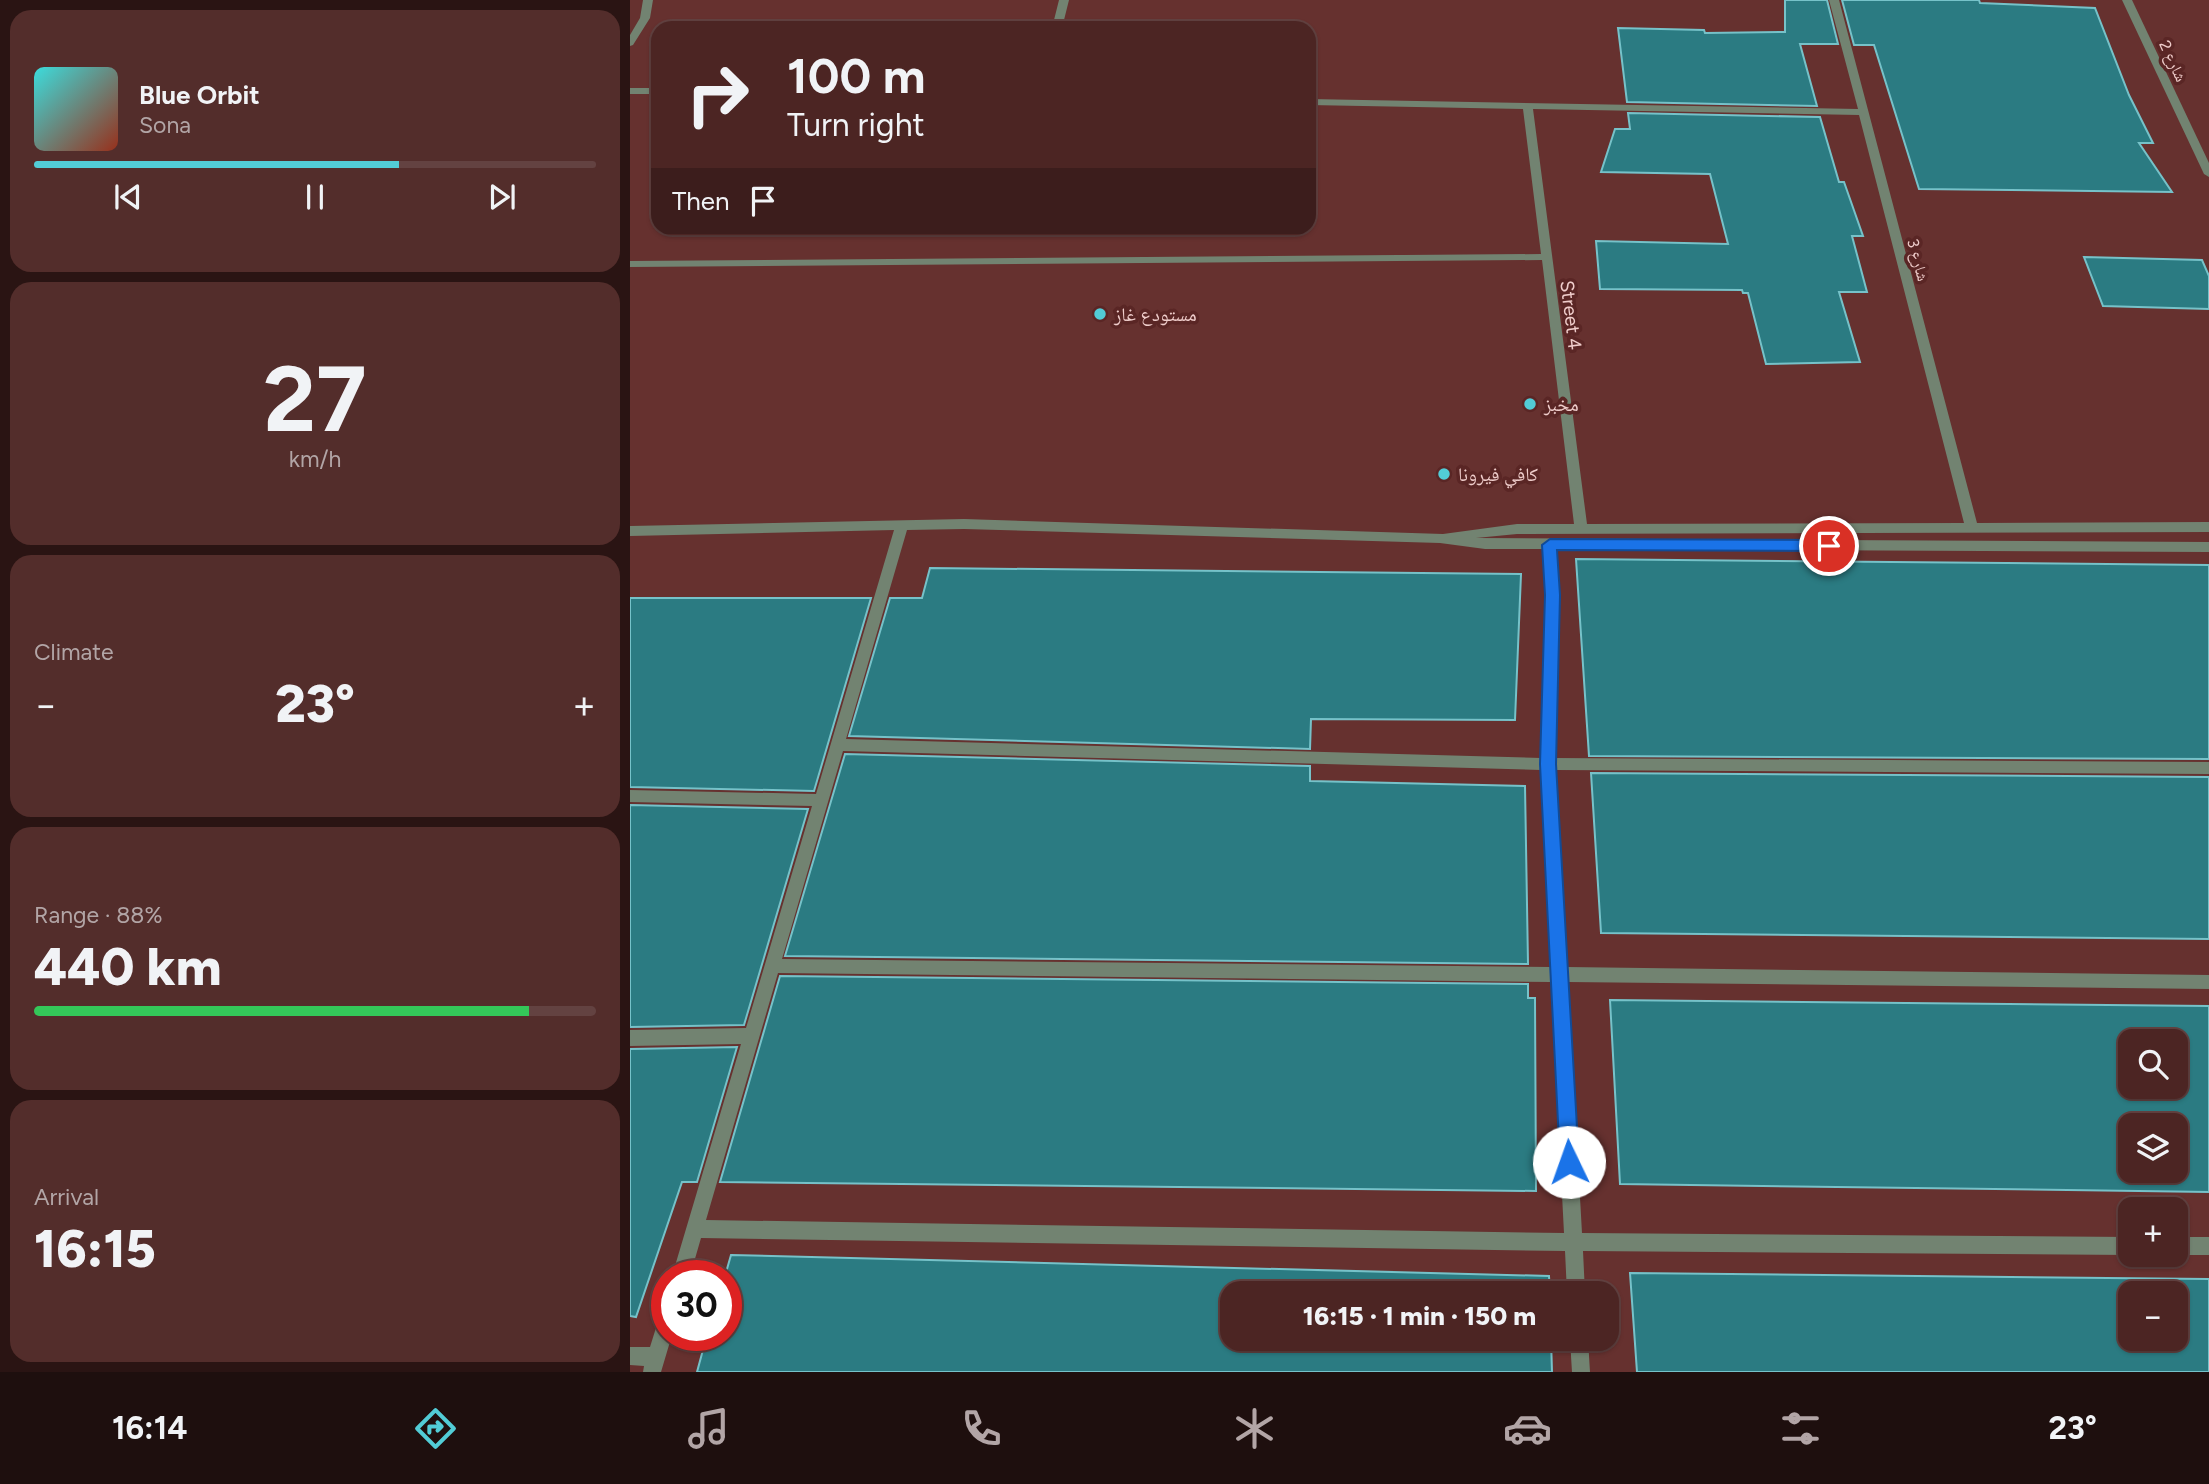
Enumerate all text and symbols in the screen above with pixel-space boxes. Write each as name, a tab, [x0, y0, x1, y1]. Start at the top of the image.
street label: شارع 2	[2154, 37, 2191, 85]
text: 100 m	[787, 46, 926, 105]
icon: right	[672, 49, 763, 140]
text: Blue Orbit	[139, 79, 260, 111]
text: Turn right	[787, 106, 925, 144]
text: Sona	[139, 111, 191, 139]
icon: previous	[109, 178, 147, 216]
icon: pause	[296, 178, 334, 216]
icon: next	[483, 178, 521, 216]
icon: arrive	[744, 182, 782, 220]
text: Then	[672, 185, 730, 217]
street label: شارع 3	[1902, 237, 1933, 284]
street label: Street 4	[1555, 279, 1587, 351]
place label: مستودع غاز	[1113, 303, 1197, 326]
marker: مستودع غاز	[1092, 306, 1108, 322]
text: 27	[263, 345, 367, 454]
place label: مخبز	[1543, 393, 1579, 416]
marker: مخبز	[1522, 396, 1538, 412]
text: km/h	[289, 445, 341, 473]
place label: كافي فيرونا	[1458, 463, 1538, 489]
marker: كافي فيرونا	[1436, 466, 1452, 482]
pin	[1799, 516, 1859, 576]
icon: arrive	[1810, 527, 1848, 565]
text: Climate	[34, 638, 113, 666]
text: 23°	[275, 673, 355, 735]
text: −	[34, 682, 58, 728]
text: +	[572, 682, 596, 728]
text: Range · 88%	[34, 901, 163, 929]
text: 440 km	[34, 936, 222, 998]
map controls	[2118, 1029, 2188, 1351]
button: search	[2118, 1029, 2188, 1099]
button: layers	[2118, 1113, 2188, 1183]
position arrow	[1532, 1125, 1606, 1199]
text: Arrival	[34, 1183, 99, 1211]
button: +	[2118, 1197, 2188, 1267]
text: 16:15	[34, 1218, 156, 1280]
speed limit sign: 30	[651, 1260, 742, 1351]
button: −	[2118, 1281, 2188, 1351]
text: 16:15 · 1 min · 150 m	[1303, 1300, 1536, 1332]
icon: directions	[411, 1404, 460, 1453]
icon: music	[684, 1404, 733, 1453]
icon: phone	[957, 1404, 1006, 1453]
icon: climate	[1230, 1404, 1279, 1453]
icon: car	[1503, 1404, 1552, 1453]
icon: filters	[1776, 1404, 1825, 1453]
text: 16:14	[112, 1409, 187, 1447]
text: 23°	[2049, 1409, 2097, 1447]

